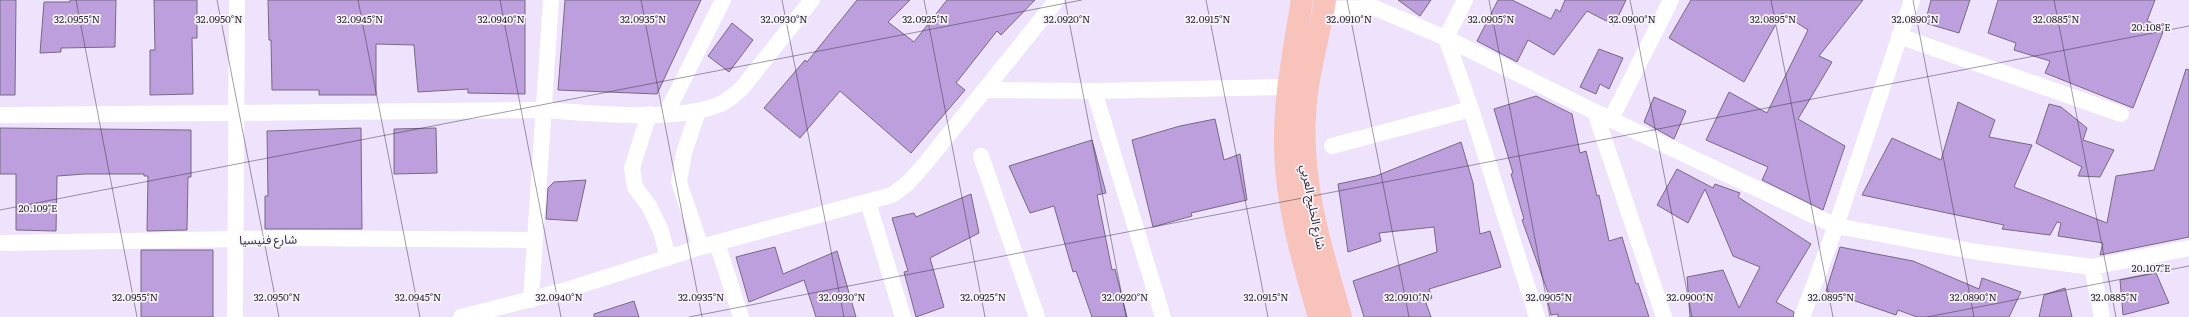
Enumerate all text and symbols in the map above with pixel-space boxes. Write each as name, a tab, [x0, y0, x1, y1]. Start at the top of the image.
text: 32.0955°N	[54, 11, 100, 26]
text: 32.0950°N	[195, 11, 243, 26]
text: 32.0945°N	[337, 11, 383, 26]
text: 32.0940°N	[477, 11, 525, 26]
text: 32.0935°N	[620, 11, 666, 26]
text: 32.0930°N	[760, 11, 808, 26]
text: 32.0925°N	[902, 11, 948, 26]
text: 32.0920°N	[1044, 11, 1090, 26]
text: 32.0915°N	[1185, 11, 1231, 26]
text: 32.0910°N	[1326, 11, 1372, 26]
text: 32.0905°N	[1467, 11, 1515, 26]
text: 32.0900°N	[1608, 11, 1656, 26]
text: 32.0895°N	[1750, 11, 1796, 26]
text: 32.0890°N	[1891, 11, 1939, 26]
text: 32.0885°N	[2032, 11, 2080, 26]
text: 20.108°E	[2131, 19, 2171, 34]
street label: شارع الخليج العربي	[1295, 163, 1331, 251]
text: 20.109°E	[19, 200, 57, 215]
street label: شارع فنيسيا	[239, 229, 297, 250]
text: 20.107°E	[2132, 260, 2170, 275]
text: 32.0955°N	[112, 289, 158, 304]
text: 32.0950°N	[253, 289, 301, 304]
text: 32.0945°N	[395, 289, 441, 304]
text: 32.0940°N	[535, 289, 583, 304]
text: 32.0935°N	[678, 289, 724, 304]
text: 32.0930°N	[818, 289, 866, 304]
text: 32.0925°N	[960, 289, 1006, 304]
text: 32.0920°N	[1102, 289, 1148, 304]
text: 32.0915°N	[1243, 289, 1289, 304]
text: 32.0910°N	[1384, 289, 1430, 304]
text: 32.0905°N	[1525, 289, 1573, 304]
text: 32.0900°N	[1666, 289, 1714, 304]
text: 32.0895°N	[1808, 289, 1854, 304]
text: 32.0890°N	[1949, 289, 1997, 304]
text: 32.0885°N	[2090, 289, 2138, 304]

